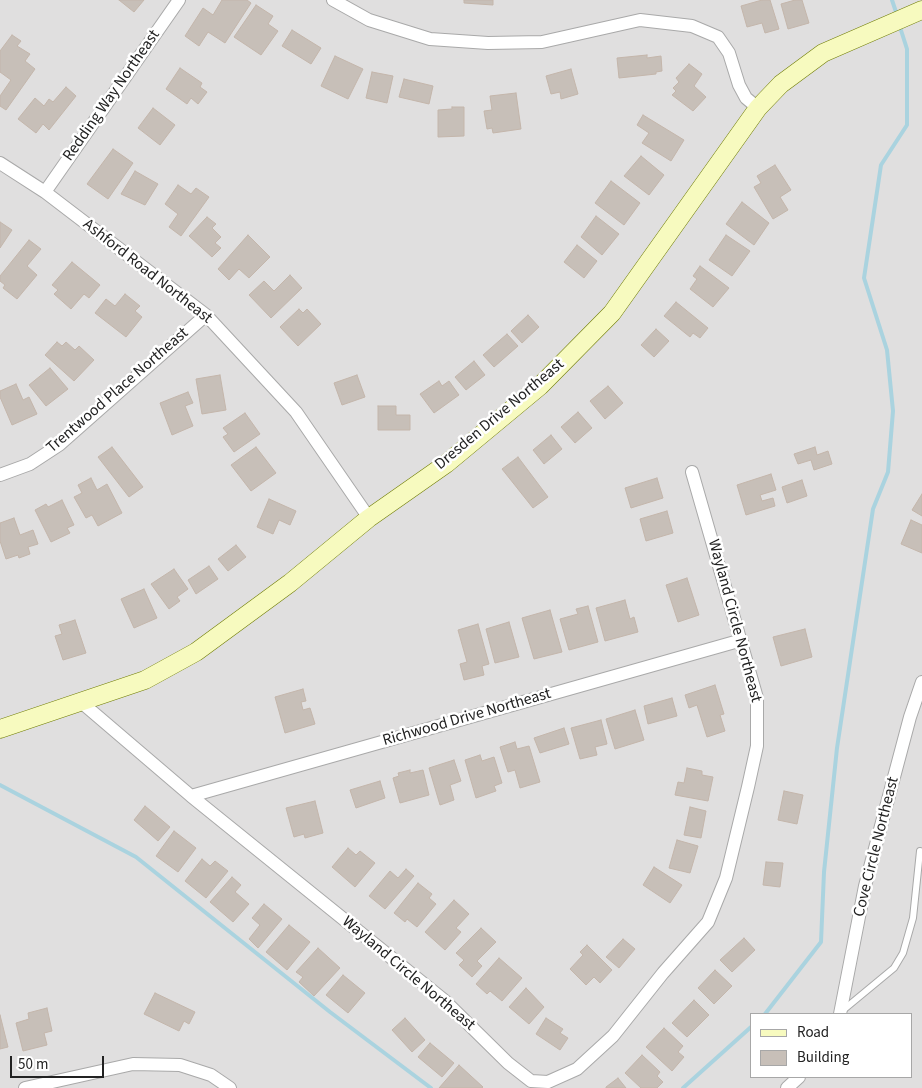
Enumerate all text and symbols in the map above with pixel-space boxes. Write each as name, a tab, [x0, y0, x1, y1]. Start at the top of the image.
street label: Redding Way Northeast	[59, 27, 165, 165]
street label: Ashford Road Northeast	[78, 216, 216, 328]
street label: Trentwood Place Northeast	[43, 324, 193, 458]
street label: Dresden Drive Northeast	[431, 355, 569, 475]
street label: Wayland Circle Northeast	[703, 537, 765, 705]
street label: Richwood Drive Northeast	[381, 685, 553, 751]
street label: Cove Circle Northeast	[850, 775, 904, 919]
street label: Wayland Circle Northeast	[337, 913, 479, 1035]
legend	[750, 1013, 912, 1078]
text: Road	[797, 1022, 829, 1043]
scale bar	[12, 1046, 106, 1078]
text: Building	[797, 1047, 849, 1068]
text: 50 m	[18, 1054, 48, 1075]

